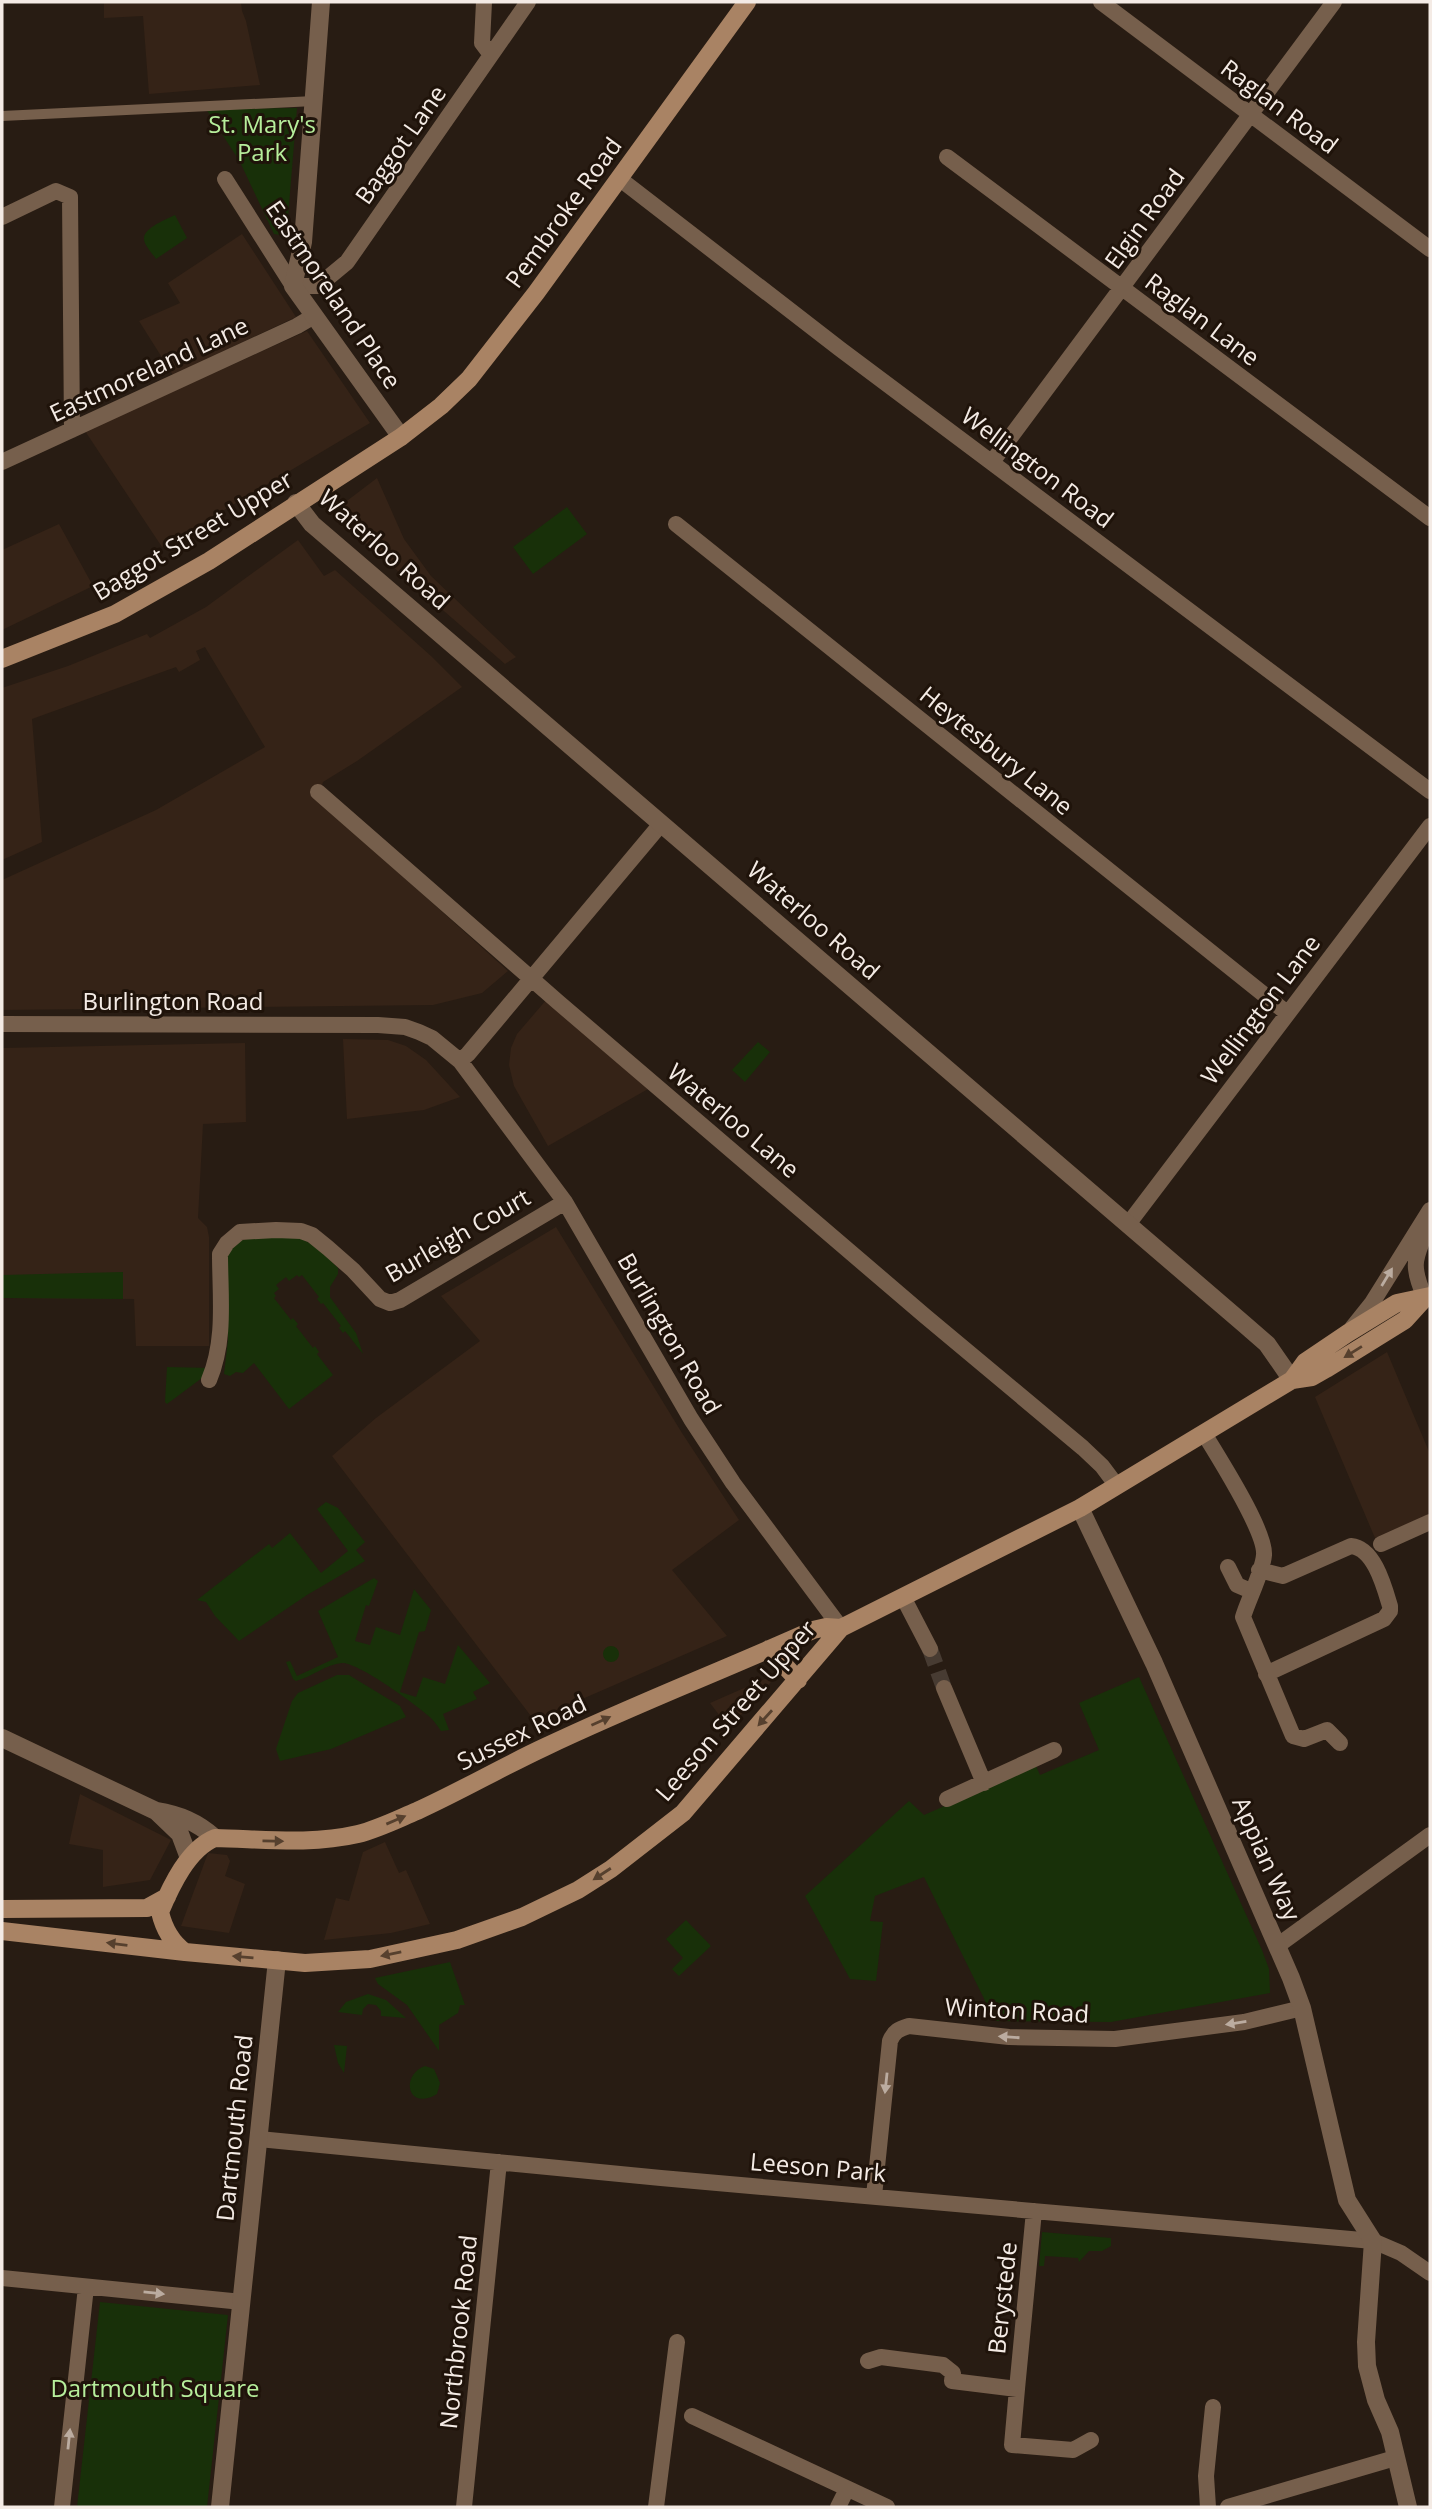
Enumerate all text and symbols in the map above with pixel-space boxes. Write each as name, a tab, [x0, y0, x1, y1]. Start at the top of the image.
street label: Raglan Road	[1215, 51, 1345, 161]
street label: Baggot Lane	[347, 78, 453, 210]
park label: St. Mary's Park	[208, 107, 316, 168]
street label: Pembroke Road	[497, 130, 629, 294]
street label: Elgin Road	[1096, 161, 1191, 275]
street label: Eastmoreland Place	[259, 194, 410, 395]
street label: Raglan Lane	[1139, 265, 1267, 373]
street label: Eastmoreland Lane	[44, 308, 253, 429]
street label: Wellington Road	[955, 399, 1121, 535]
street label: Baggot Street Upper	[86, 462, 298, 607]
street label: Waterloo Road	[312, 481, 458, 617]
street label: Heytesbury Lane	[913, 678, 1080, 822]
street label: Waterloo Road	[741, 853, 887, 987]
street label: Wellington Lane	[1193, 927, 1327, 1091]
street label: Burlington Road	[82, 984, 264, 1017]
street label: Waterloo Lane	[661, 1055, 807, 1185]
street label: Burleigh Court	[379, 1180, 536, 1290]
street label: Burlington Road	[611, 1247, 730, 1420]
one-way arrow	[1381, 1267, 1394, 1286]
one-way arrow	[1343, 1346, 1362, 1359]
street label: Leeson Street Upper	[647, 1612, 823, 1808]
street label: Sussex Road	[451, 1686, 592, 1777]
one-way arrow	[758, 1709, 773, 1726]
one-way arrow	[590, 1716, 611, 1727]
street label: Appian Way	[1225, 1791, 1310, 1926]
one-way arrow	[386, 1814, 406, 1826]
one-way arrow	[262, 1835, 284, 1847]
one-way arrow	[592, 1868, 612, 1881]
one-way arrow	[106, 1938, 128, 1949]
one-way arrow	[380, 1949, 402, 1960]
one-way arrow	[231, 1951, 253, 1962]
street label: Winton Road	[944, 1989, 1090, 2030]
one-way arrow	[1224, 2018, 1246, 2029]
one-way arrow	[998, 2031, 1020, 2042]
street label: Dartmouth Road	[207, 2033, 260, 2223]
one-way arrow	[880, 2072, 891, 2094]
street label: Leeson Park	[749, 2144, 888, 2189]
street label: Northbrook Road	[431, 2233, 484, 2431]
street label: Berystede	[979, 2240, 1024, 2355]
one-way arrow	[143, 2288, 165, 2299]
park label: Dartmouth Square	[50, 2371, 260, 2404]
one-way arrow	[64, 2428, 75, 2450]

